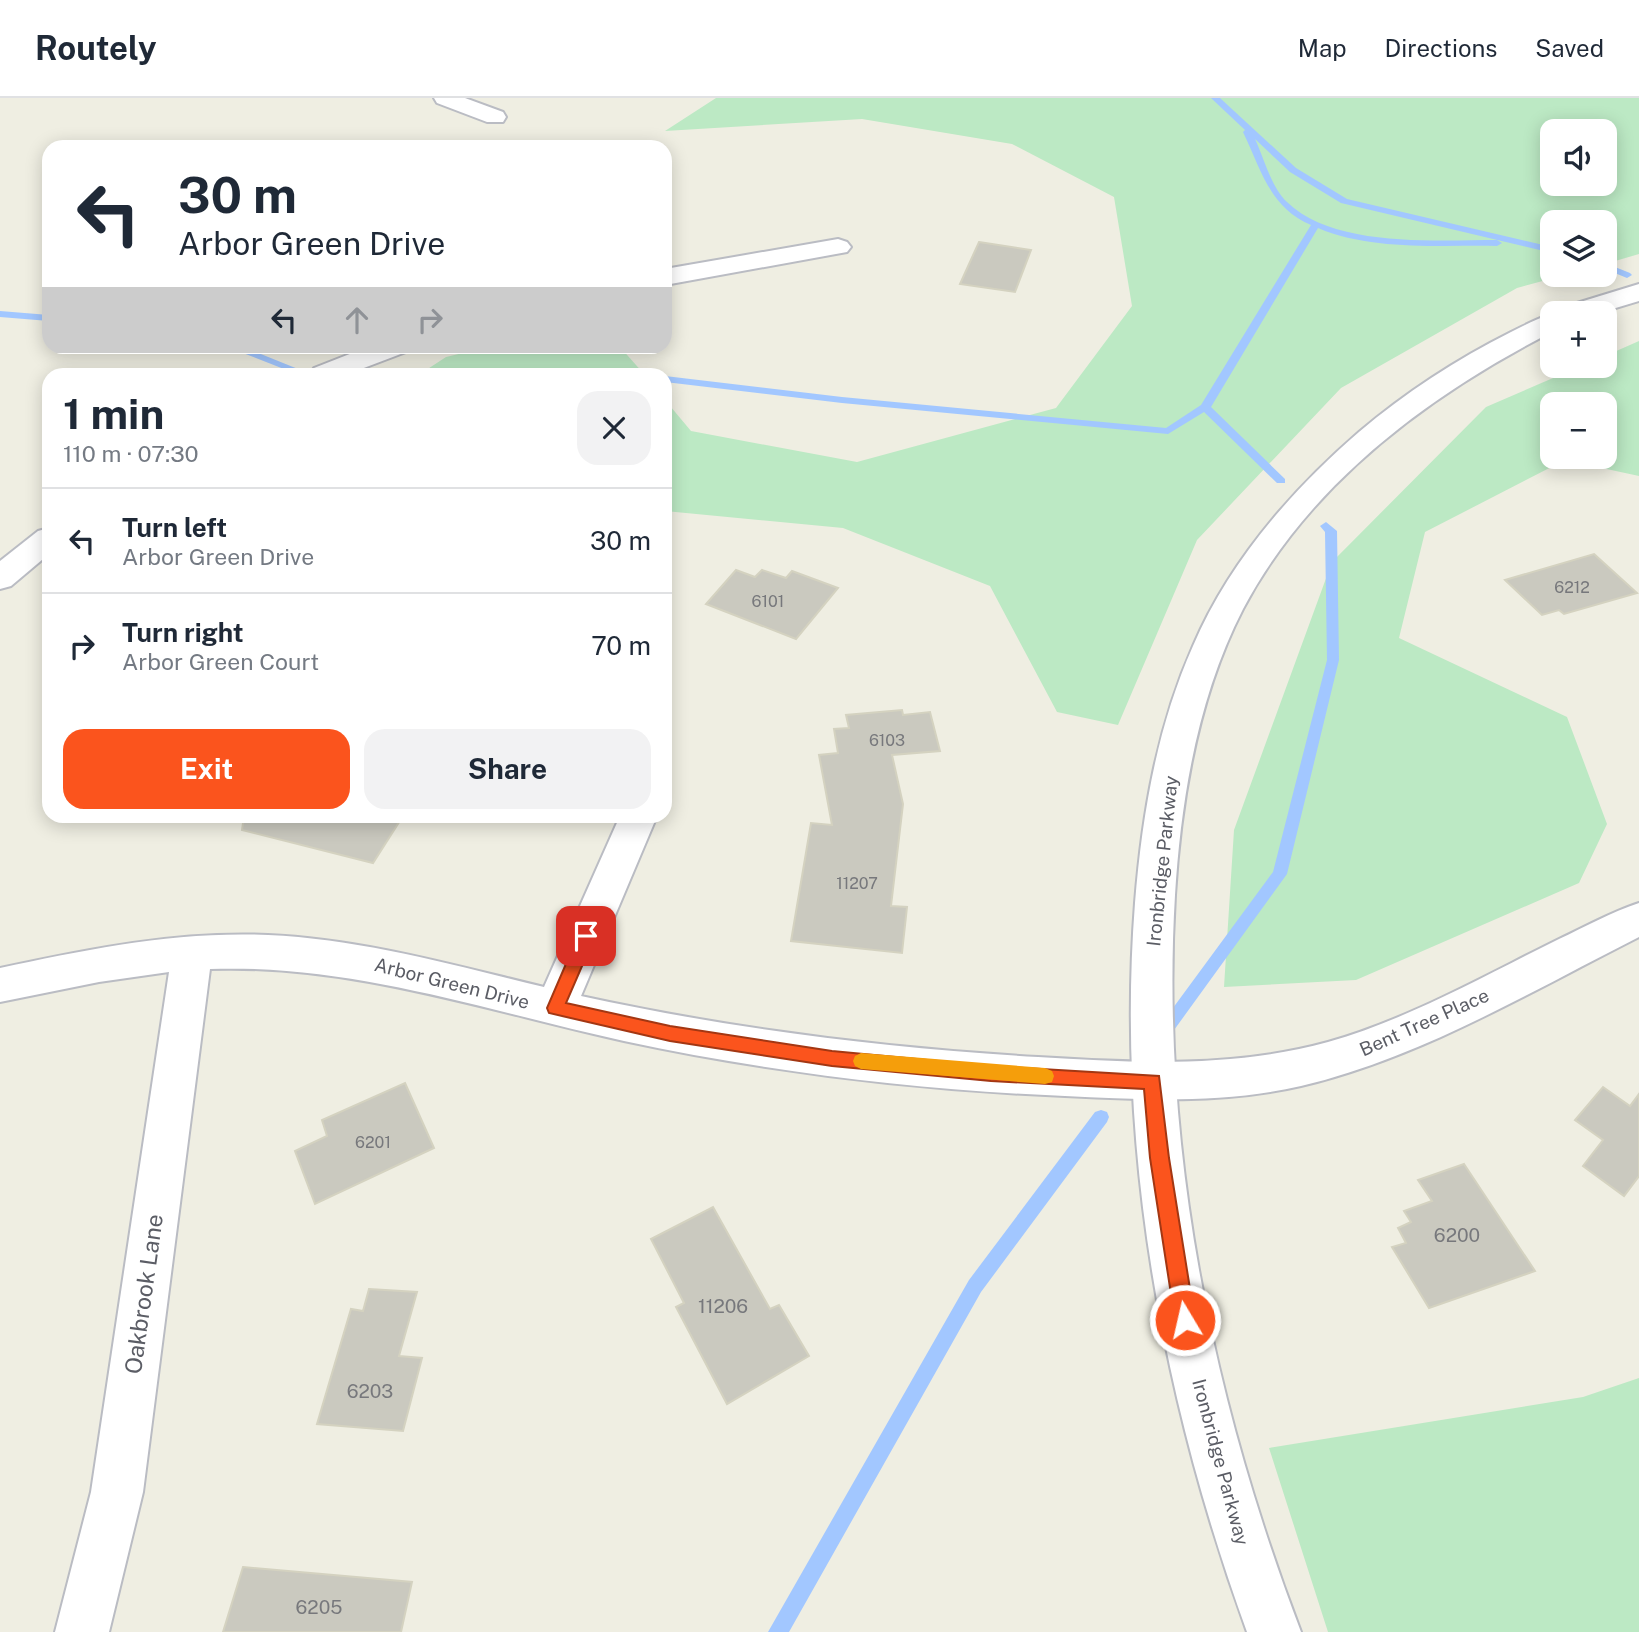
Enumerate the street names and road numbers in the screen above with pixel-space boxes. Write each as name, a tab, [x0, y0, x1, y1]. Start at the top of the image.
street label: Ironbridge Parkway	[1142, 775, 1182, 947]
street label: Arbor Green Drive	[372, 953, 532, 1013]
street label: Bent Tree Place	[1356, 984, 1492, 1060]
street label: Oakbrook Lane	[119, 1212, 168, 1376]
street label: Ironbridge Parkway	[1188, 1376, 1254, 1548]

